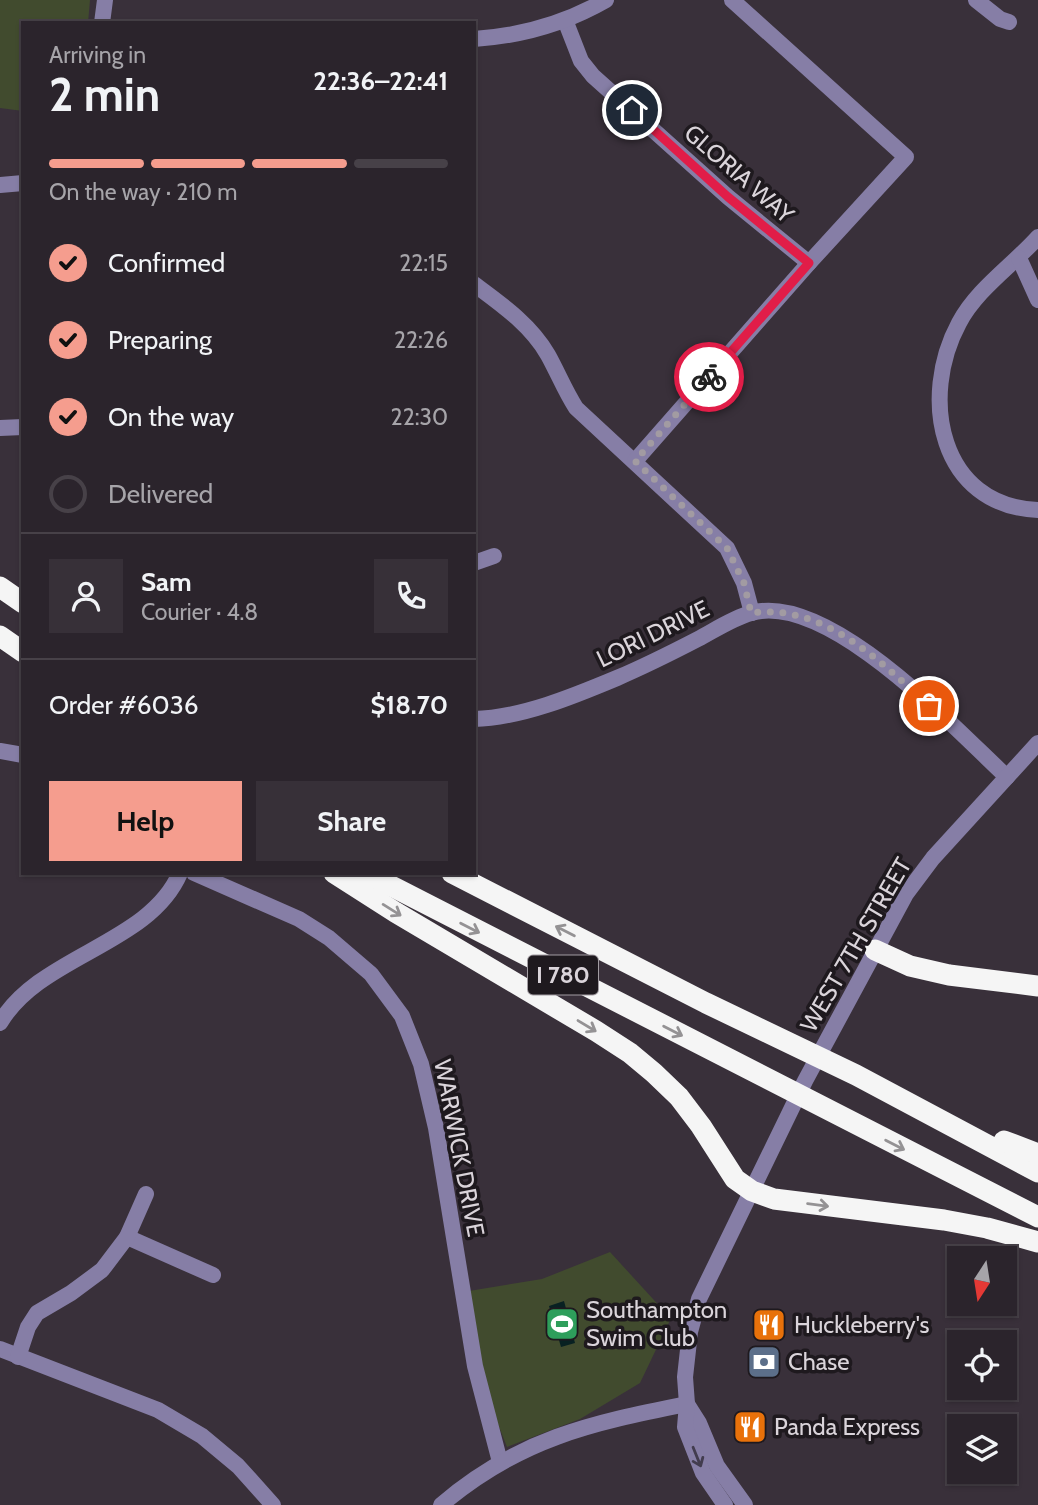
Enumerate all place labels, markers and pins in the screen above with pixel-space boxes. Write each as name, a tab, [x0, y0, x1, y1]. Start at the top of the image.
pin	[602, 80, 662, 140]
pin	[899, 676, 959, 736]
place label: Southampton Swim Club	[586, 1295, 727, 1352]
sports icon: Southampton Swim Club	[543, 1305, 581, 1343]
restaurant icon: Huckleberry's	[750, 1306, 788, 1344]
place label: Huckleberry's	[794, 1310, 929, 1339]
bank icon: Chase	[745, 1343, 783, 1381]
place label: Chase	[788, 1347, 850, 1376]
restaurant icon: Panda Express	[731, 1408, 769, 1446]
place label: Panda Express	[774, 1412, 920, 1441]

